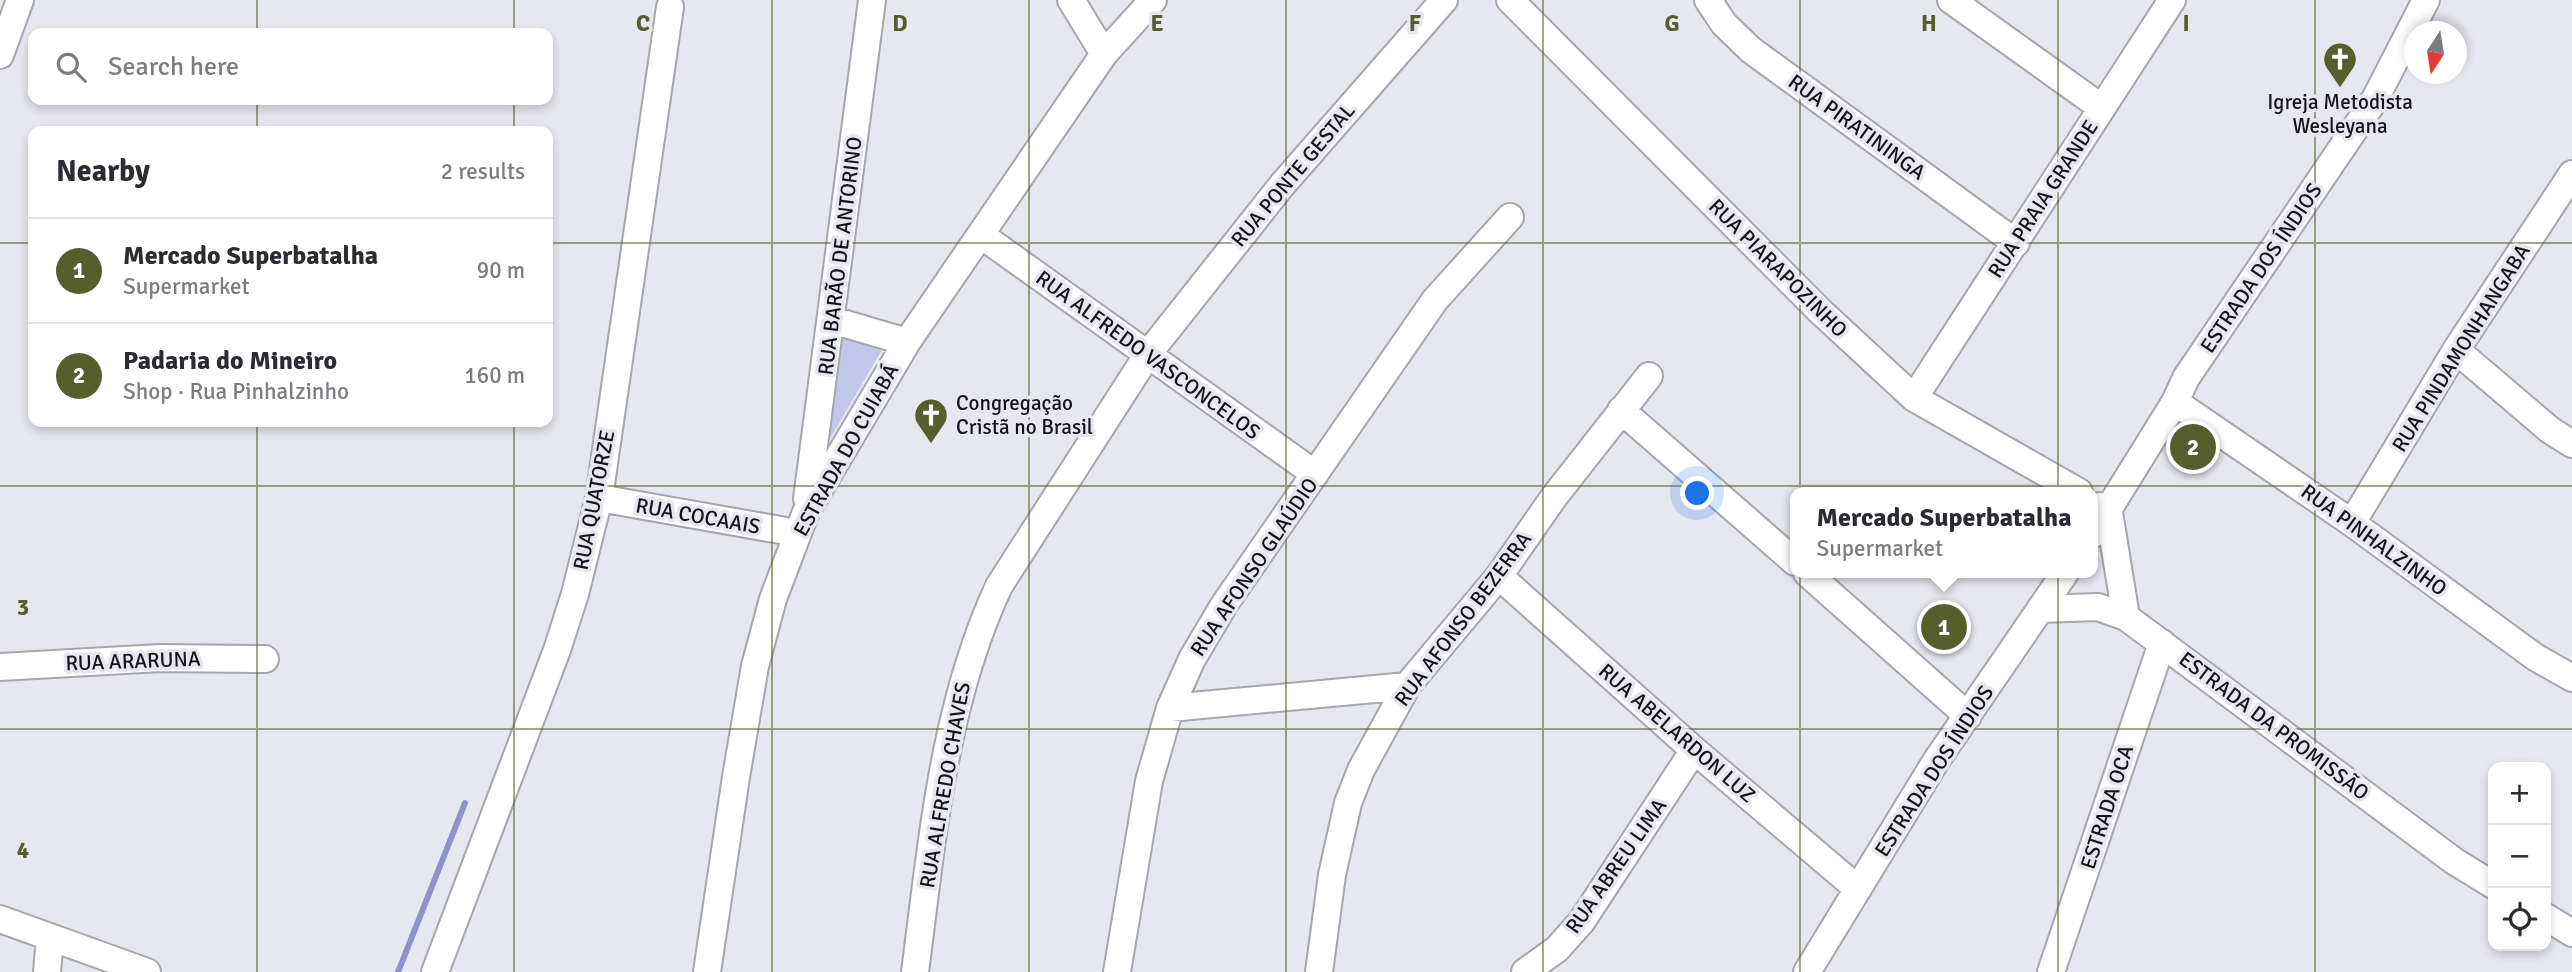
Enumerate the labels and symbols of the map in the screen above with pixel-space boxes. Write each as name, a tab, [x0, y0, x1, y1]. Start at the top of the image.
text: C	[636, 9, 650, 38]
text: D	[892, 9, 908, 38]
text: E	[1150, 9, 1164, 38]
text: F	[1409, 9, 1421, 38]
text: G	[1664, 9, 1680, 38]
text: H	[1921, 9, 1937, 38]
text: I	[2182, 9, 2190, 38]
north arrow	[2404, 21, 2467, 84]
church icon: Igreja Metodista Wesleyana	[2321, 40, 2359, 89]
street label: RUA PIRATININGA	[1783, 69, 1931, 186]
place label: Igreja Metodista Wesleyana	[2267, 89, 2413, 139]
street label: RUA PONTE GESTAL	[1225, 98, 1361, 252]
street label: RUA PRAIA GRANDE	[1982, 115, 2104, 283]
street label: RUA BARÃO DE ANTORINO	[812, 135, 868, 377]
street label: ESTRADA DOS ÍNDIOS	[2195, 178, 2327, 358]
street label: RUA PIARAPOZINHO	[1703, 193, 1853, 343]
street label: RUA PINDAMONHANGABA	[2386, 239, 2536, 457]
street label: RUA ALFREDO VASCONCELOS	[1031, 265, 1265, 445]
street label: ESTRADA DO CUIABÁ	[788, 359, 904, 541]
place label: Congregação Cristã no Brasil	[956, 390, 1093, 440]
church icon: Congregação Cristã no Brasil	[912, 396, 950, 445]
pin: 2	[2170, 421, 2216, 473]
street label: RUA QUATORZE	[568, 428, 620, 572]
street label: RUA AFONSO GLAÚDIO	[1185, 473, 1323, 661]
your location	[1680, 476, 1714, 510]
street label: RUA PINHALZINHO	[2296, 478, 2452, 602]
street label: RUA COCAAIS	[634, 492, 762, 540]
street label: RUA AFONSO BEZERRA	[1389, 527, 1537, 711]
text: 3	[17, 593, 29, 622]
pin: 1	[1921, 601, 1967, 653]
street label: RUA ARARUNA	[65, 646, 201, 676]
street label: ESTRADA DA PROMISSÃO	[2174, 646, 2374, 806]
street label: RUA ABELARDON LUZ	[1593, 658, 1761, 808]
street label: RUA ALFREDO CHAVES	[914, 680, 976, 890]
street label: ESTRADA DOS ÍNDIOS	[1869, 680, 1999, 862]
street label: ESTRADA OCA	[2075, 742, 2139, 872]
street label: RUA ABREU LIMA	[1560, 793, 1672, 939]
text: 4	[17, 836, 29, 865]

